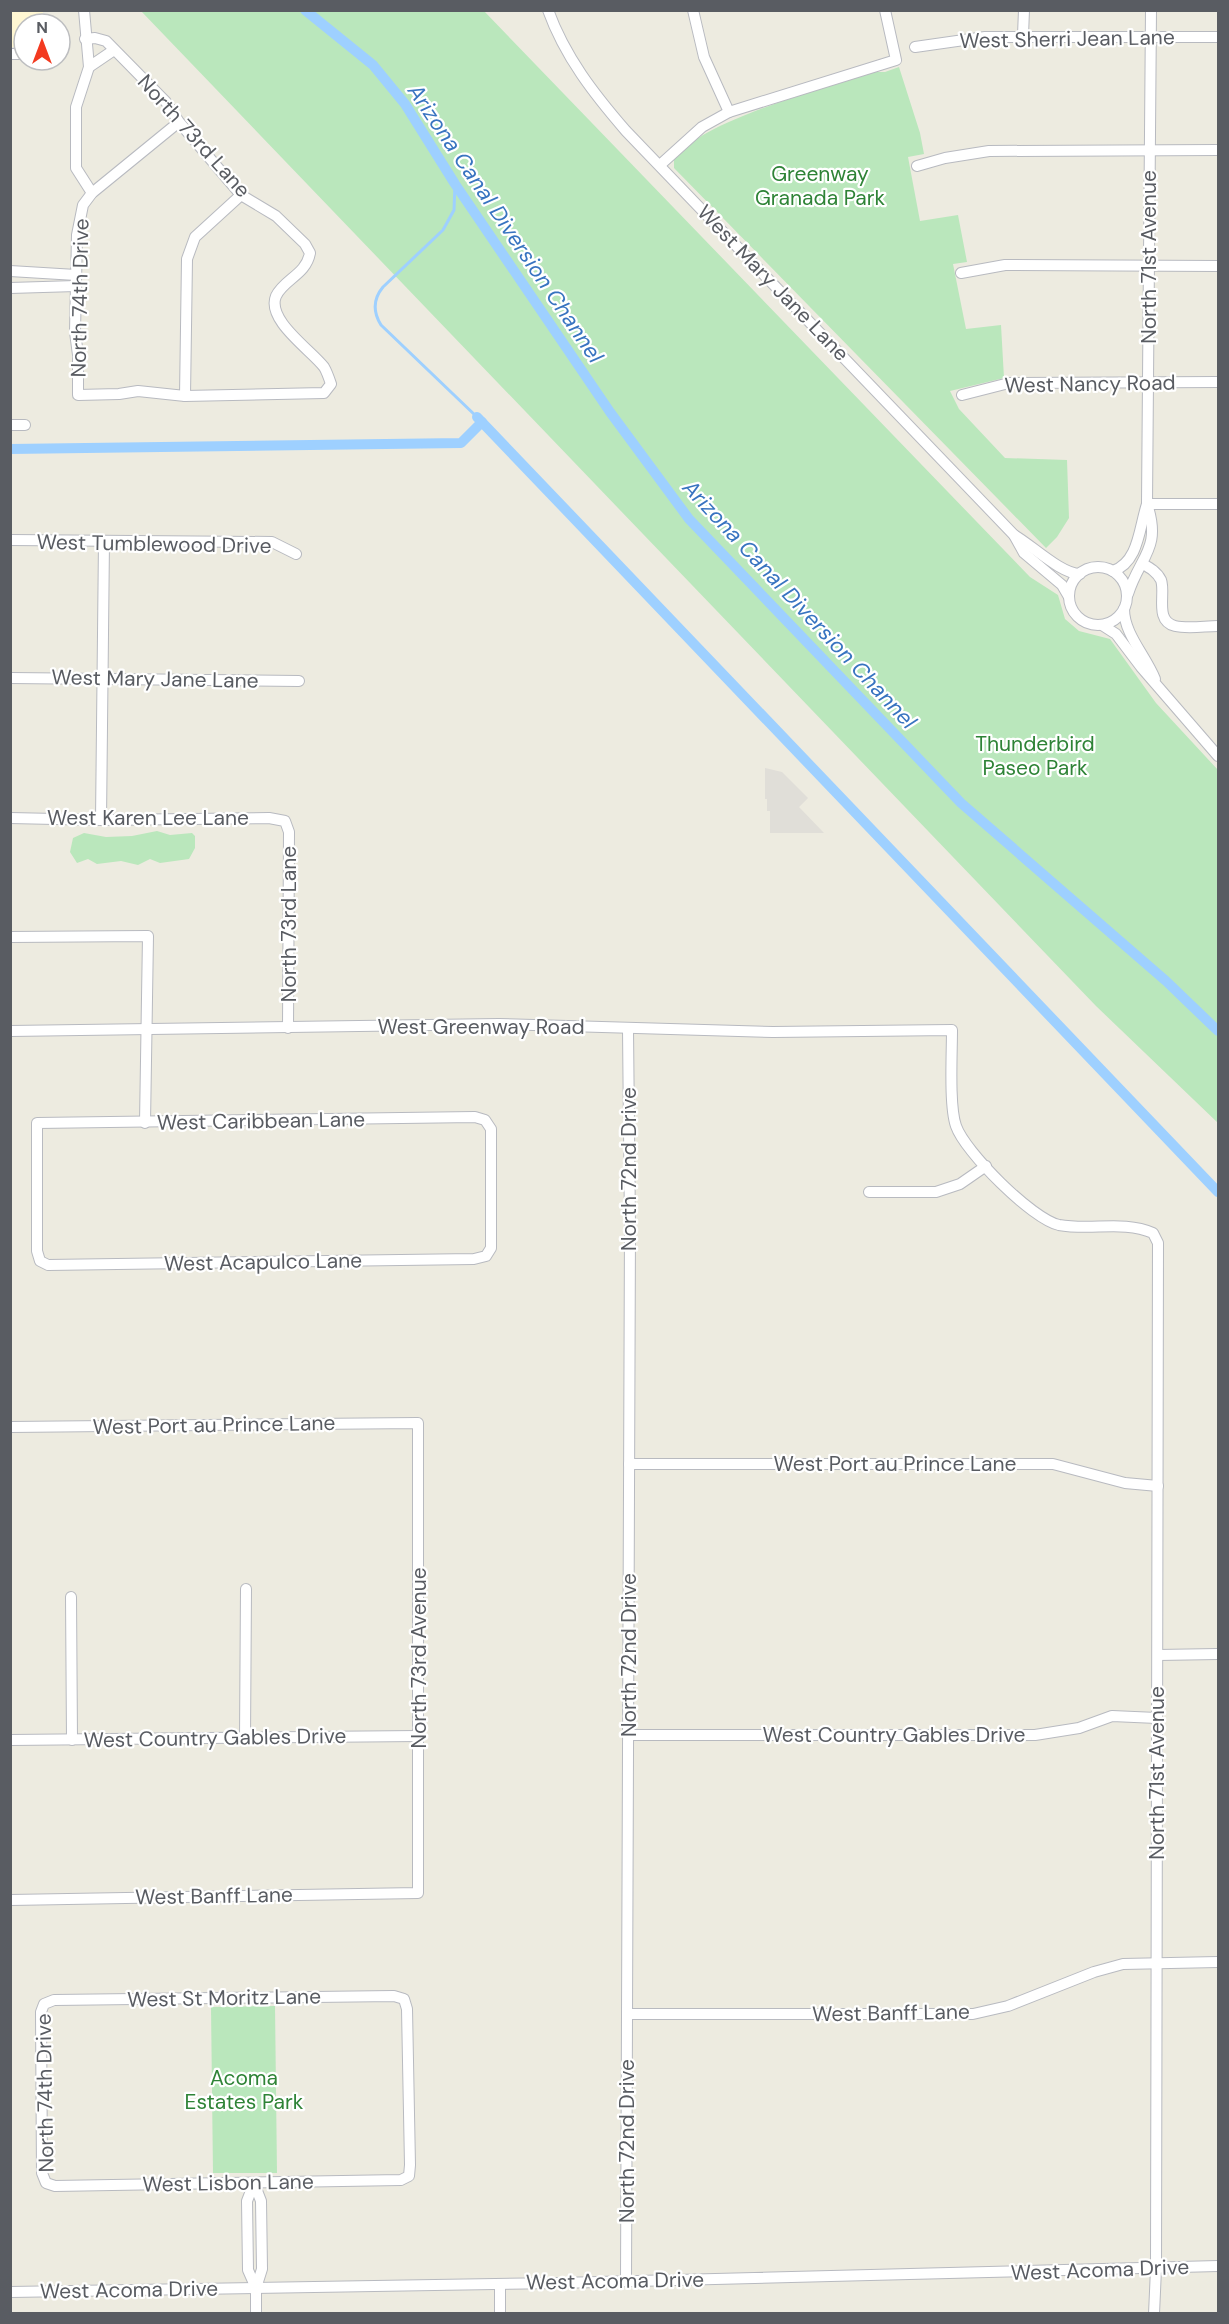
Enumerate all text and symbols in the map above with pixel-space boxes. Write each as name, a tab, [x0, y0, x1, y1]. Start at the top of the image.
north arrow	[12, 12, 72, 72]
text: N	[36, 17, 48, 38]
street label: West Sherri Jean Lane	[959, 23, 1175, 55]
street label: North 73rd Lane	[131, 69, 257, 203]
water label: Arizona Canal Diversion Channel	[401, 77, 611, 369]
park label: Greenway Granada Park	[755, 160, 886, 212]
street label: North 71st Avenue	[1135, 170, 1163, 344]
street label: West Mary Jane Lane	[691, 199, 855, 367]
street label: North 74th Drive	[65, 218, 95, 378]
street label: West Nancy Road	[1004, 369, 1176, 399]
water label: Arizona Canal Diversion Channel	[676, 473, 924, 736]
street label: West Tumblewood Drive	[36, 528, 272, 560]
street label: West Mary Jane Lane	[51, 663, 259, 695]
park label: Thunderbird Paseo Park	[975, 730, 1095, 782]
street label: West Karen Lee Lane	[47, 804, 249, 832]
street label: North 73rd Lane	[275, 846, 303, 1002]
street label: West Greenway Road	[377, 1013, 585, 1041]
street label: North 72nd Drive	[615, 1087, 643, 1251]
street label: West Caribbean Lane	[157, 1105, 365, 1137]
street label: West Acapulco Lane	[164, 1246, 362, 1278]
street label: West Port au Prince Lane	[92, 1409, 336, 1441]
street label: West Port au Prince Lane	[774, 1450, 1016, 1478]
street label: North 73rd Avenue	[405, 1567, 433, 1749]
street label: North 72nd Drive	[615, 1573, 643, 1737]
street label: North 71st Avenue	[1143, 1686, 1171, 1860]
street label: West Country Gables Drive	[763, 1721, 1026, 1749]
street label: West Country Gables Drive	[83, 1722, 347, 1754]
street label: West Banff Lane	[135, 1881, 293, 1911]
street label: West St Moritz Lane	[127, 1982, 321, 2014]
street label: West Banff Lane	[812, 1998, 970, 2028]
street label: North 74th Drive	[30, 2013, 60, 2173]
street label: North 72nd Drive	[613, 2059, 641, 2223]
park label: Acoma Estates Park	[185, 2064, 304, 2116]
street label: West Lisbon Lane	[142, 2168, 314, 2198]
street label: West Acoma Drive	[1010, 2253, 1190, 2287]
street label: West Acoma Drive	[526, 2265, 704, 2297]
street label: West Acoma Drive	[40, 2274, 218, 2306]

